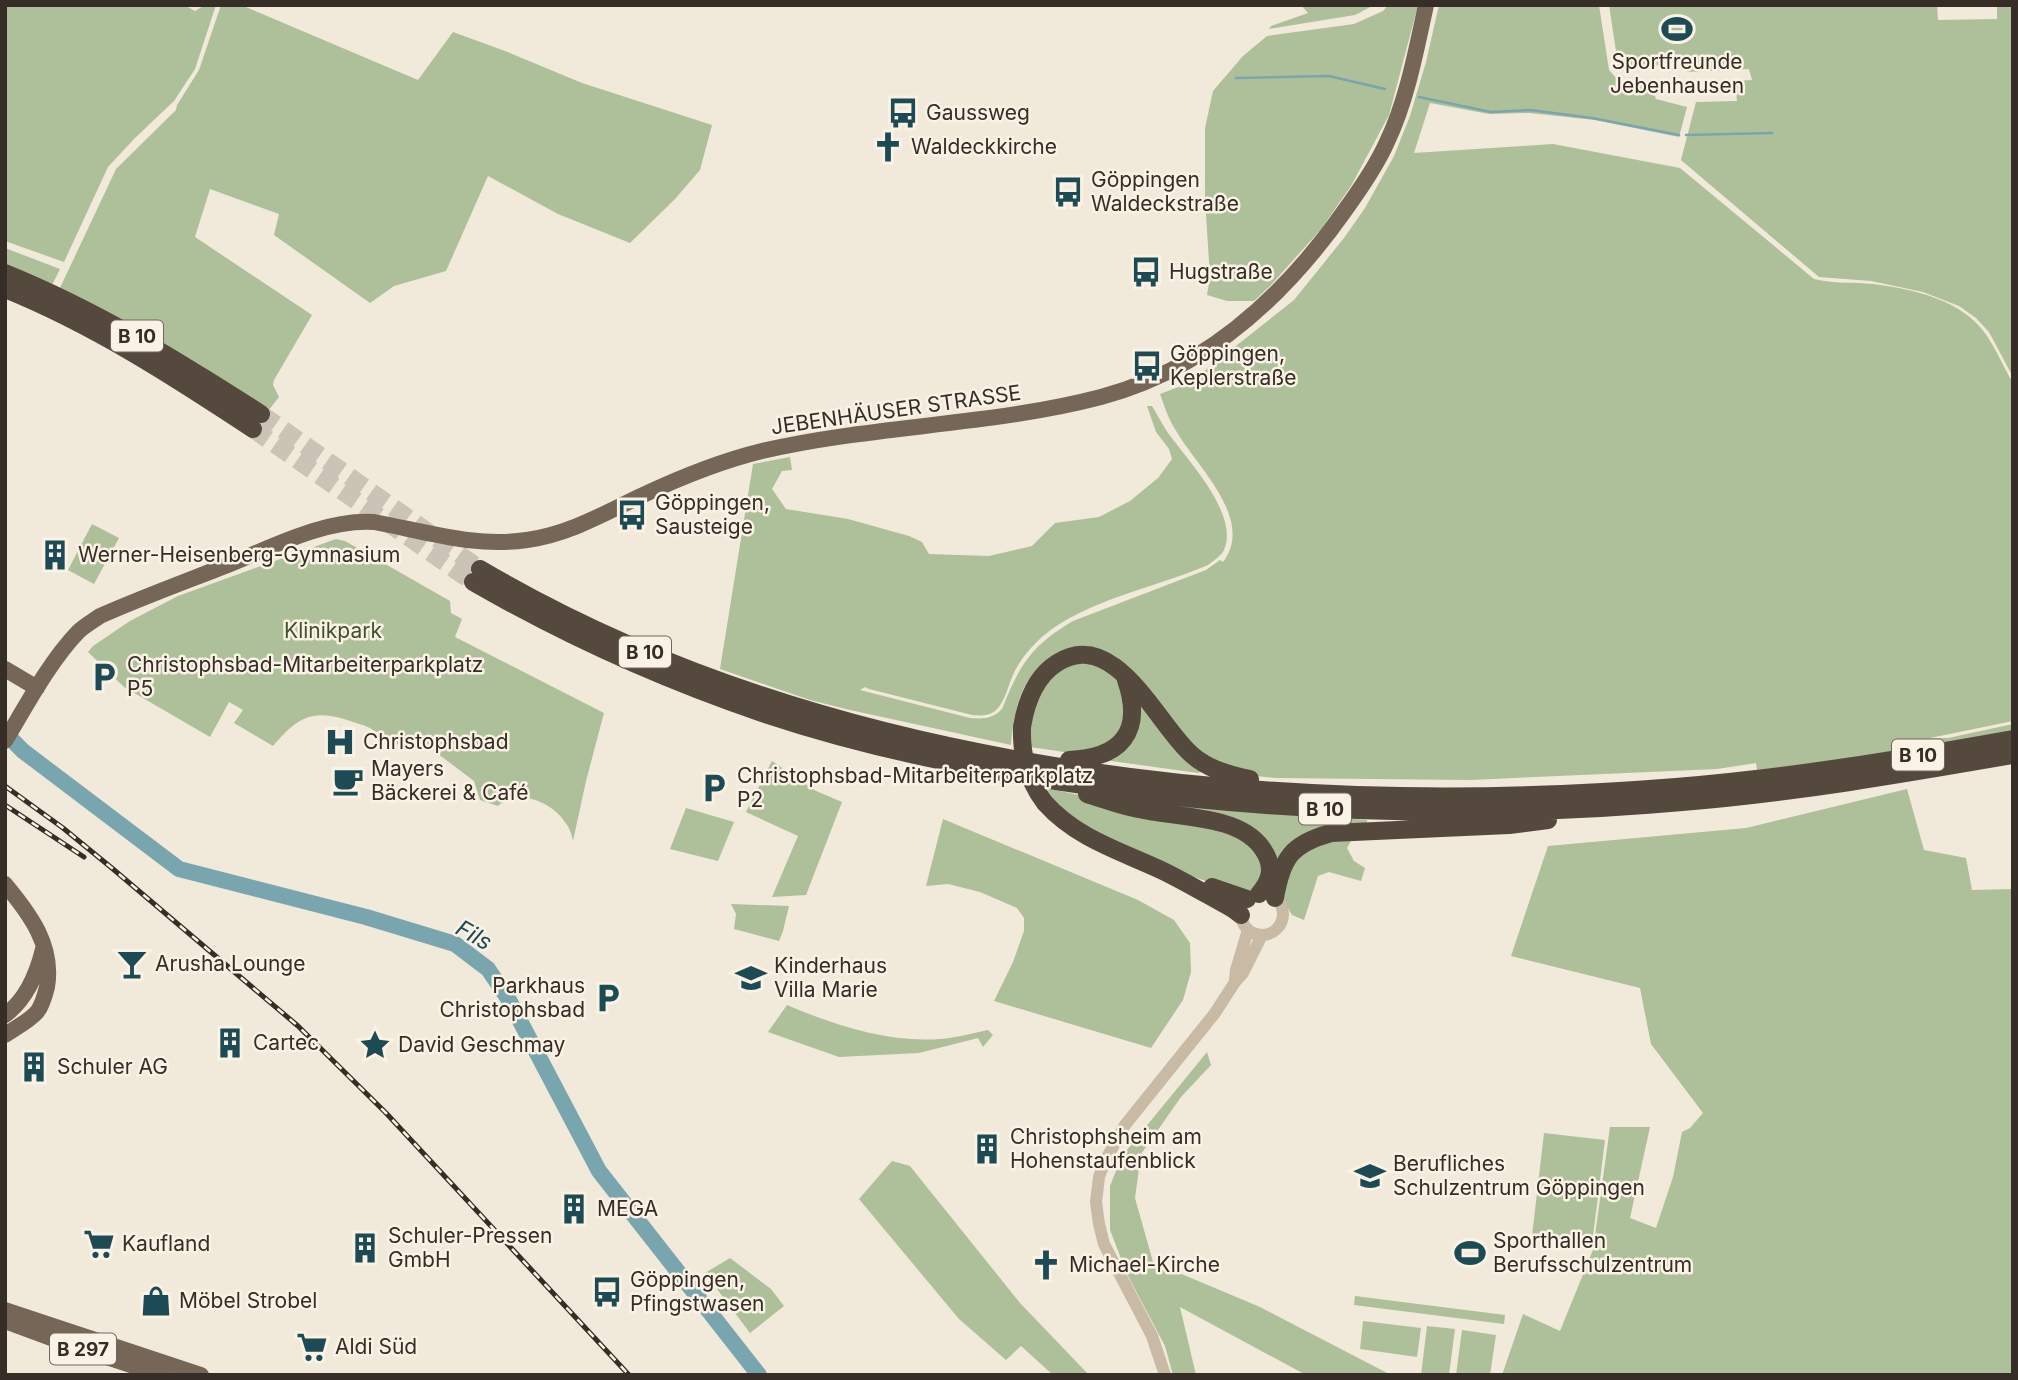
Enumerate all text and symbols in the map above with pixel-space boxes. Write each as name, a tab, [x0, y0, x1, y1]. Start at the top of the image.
sports icon: Sportfreunde Jebenhausen	[1660, 12, 1694, 46]
place label: Sportfreunde Jebenhausen	[1610, 49, 1744, 98]
bus stop icon: Gaussweg	[886, 96, 920, 130]
place label: Gaussweg	[926, 100, 1030, 125]
church icon: Waldeckkirche	[871, 130, 905, 164]
place label: Waldeckkirche	[911, 134, 1057, 159]
place label: Göppingen Waldeckstraße	[1091, 167, 1239, 216]
bus stop icon: Göppingen Waldeckstraße	[1051, 175, 1085, 209]
bus stop icon: Hugstraße	[1129, 255, 1163, 289]
place label: Hugstraße	[1169, 259, 1273, 284]
road number: B 10	[111, 320, 163, 352]
place label: Göppingen, Keplerstraße	[1170, 341, 1296, 390]
bus stop icon: Göppingen, Keplerstraße	[1130, 349, 1164, 383]
street label: JEBENHÄUSER STRASSE	[769, 379, 1023, 439]
place label: Göppingen, Sausteige	[655, 490, 770, 539]
bus stop icon: Göppingen, Sausteige	[615, 498, 649, 532]
building icon: Werner-Heisenberg-Gymnasium	[38, 538, 72, 572]
place label: Werner-Heisenberg-Gymnasium	[78, 542, 400, 567]
park label: Klinikpark	[284, 618, 382, 643]
road number: B 10	[619, 636, 671, 667]
place label: Christophsbad-Mitarbeiterparkplatz P5	[127, 652, 483, 701]
parking icon: Christophsbad-Mitarbeiterparkplatz P5	[87, 660, 121, 694]
hospital icon: Christophsbad	[323, 725, 357, 759]
place label: Christophsbad	[363, 729, 509, 754]
road number: B 10	[1892, 740, 1944, 770]
place label: Mayers Bäckerei & Café	[371, 756, 529, 805]
place label: Christophsbad-Mitarbeiterparkplatz P2	[737, 763, 1093, 812]
cafe icon: Mayers Bäckerei & Café	[331, 764, 365, 798]
parking icon: Christophsbad-Mitarbeiterparkplatz P2	[697, 771, 731, 805]
road number: B 10	[1299, 794, 1351, 824]
water label: Fils	[451, 914, 497, 956]
bar icon: Arusha Lounge	[115, 947, 149, 981]
place label: Arusha Lounge	[155, 951, 305, 976]
place label: Kinderhaus Villa Marie	[774, 953, 887, 1002]
school or university icon: Kinderhaus Villa Marie	[734, 961, 768, 995]
place label: Parkhaus Christophsbad	[440, 973, 585, 1022]
parking icon: Parkhaus Christophsbad	[591, 981, 625, 1015]
building icon: Cartec	[213, 1026, 247, 1060]
place icon: David Geschmay	[358, 1028, 392, 1062]
place label: Cartec	[253, 1030, 319, 1055]
place label: David Geschmay	[398, 1032, 566, 1057]
building icon: Schuler AG	[17, 1050, 51, 1084]
place label: Schuler AG	[57, 1054, 168, 1079]
place label: Christophsheim am Hohenstaufenblick	[1010, 1124, 1202, 1173]
building icon: Christophsheim am Hohenstaufenblick	[970, 1132, 1004, 1166]
place label: Berufliches Schulzentrum Göppingen	[1393, 1151, 1645, 1200]
school or university icon: Berufliches Schulzentrum Göppingen	[1353, 1159, 1387, 1193]
building icon: MEGA	[557, 1192, 591, 1226]
place label: MEGA	[597, 1196, 658, 1221]
place label: Schuler-Pressen GmbH	[388, 1223, 552, 1272]
supermarket icon: Kaufland	[82, 1227, 116, 1261]
place label: Sporthallen Berufsschulzentrum	[1493, 1228, 1692, 1277]
place label: Kaufland	[122, 1231, 210, 1256]
building icon: Schuler-Pressen GmbH	[348, 1231, 382, 1265]
sports icon: Sporthallen Berufsschulzentrum	[1453, 1236, 1487, 1270]
church icon: Michael-Kirche	[1029, 1248, 1063, 1282]
place label: Michael-Kirche	[1069, 1252, 1220, 1277]
place label: Göppingen, Pfingstwasen	[630, 1267, 765, 1316]
bus stop icon: Göppingen, Pfingstwasen	[590, 1275, 624, 1309]
shop icon: Möbel Strobel	[139, 1284, 173, 1318]
place label: Möbel Strobel	[179, 1288, 317, 1313]
supermarket icon: Aldi Süd	[295, 1330, 329, 1364]
road number: B 297	[50, 1334, 116, 1364]
place label: Aldi Süd	[335, 1334, 417, 1359]

